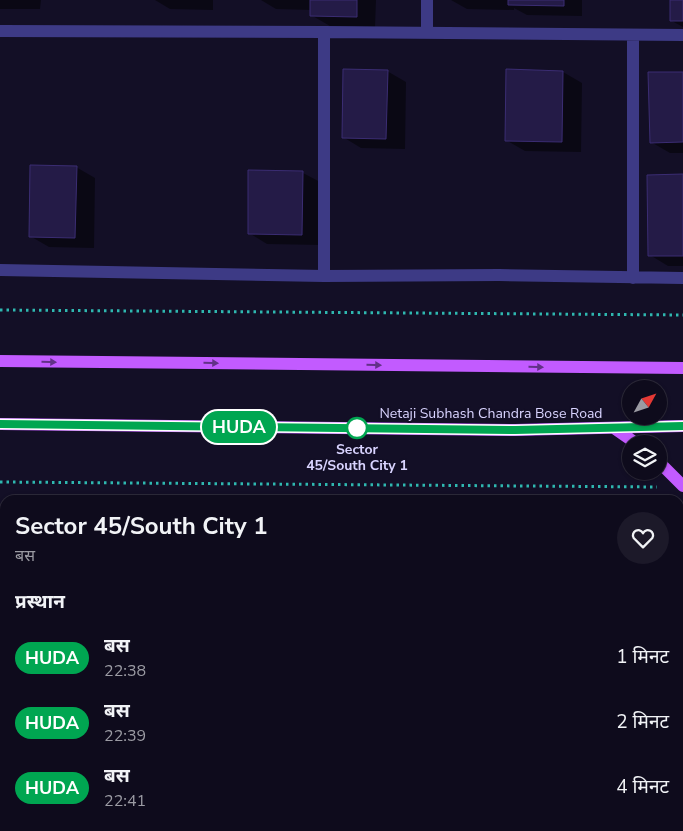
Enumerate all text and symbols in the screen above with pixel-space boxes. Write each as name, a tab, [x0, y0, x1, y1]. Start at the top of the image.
one-way arrow	[41, 358, 57, 366]
one-way arrow	[203, 359, 219, 367]
one-way arrow	[366, 361, 382, 369]
one-way arrow	[528, 363, 544, 371]
north arrow	[622, 380, 668, 425]
map controls	[622, 380, 667, 480]
street label: Netaji Subhash Chandra Bose Road	[379, 404, 603, 423]
line badge: HUDA	[204, 411, 274, 443]
text: HUDA	[212, 415, 266, 439]
marker: Sector 45/South City 1	[346, 417, 368, 439]
button: layers	[622, 435, 667, 480]
place label: Sector 45/South City 1	[306, 440, 408, 475]
text: Sector 45/South City 1	[15, 510, 268, 542]
button: heart	[617, 512, 669, 564]
text: बस	[15, 545, 35, 567]
text: प्रस्थान	[15, 589, 65, 615]
text: बस	[104, 633, 130, 659]
text: 1 मिनट	[616, 644, 669, 670]
text: HUDA	[25, 646, 79, 670]
text: 22:38	[104, 660, 146, 682]
text: बस	[104, 698, 130, 724]
text: 2 मिनट	[616, 709, 669, 735]
text: HUDA	[25, 711, 79, 735]
text: 22:39	[104, 725, 146, 747]
text: बस	[104, 763, 130, 789]
text: 4 मिनट	[616, 774, 669, 800]
text: HUDA	[25, 776, 79, 800]
text: 22:41	[104, 790, 146, 812]

